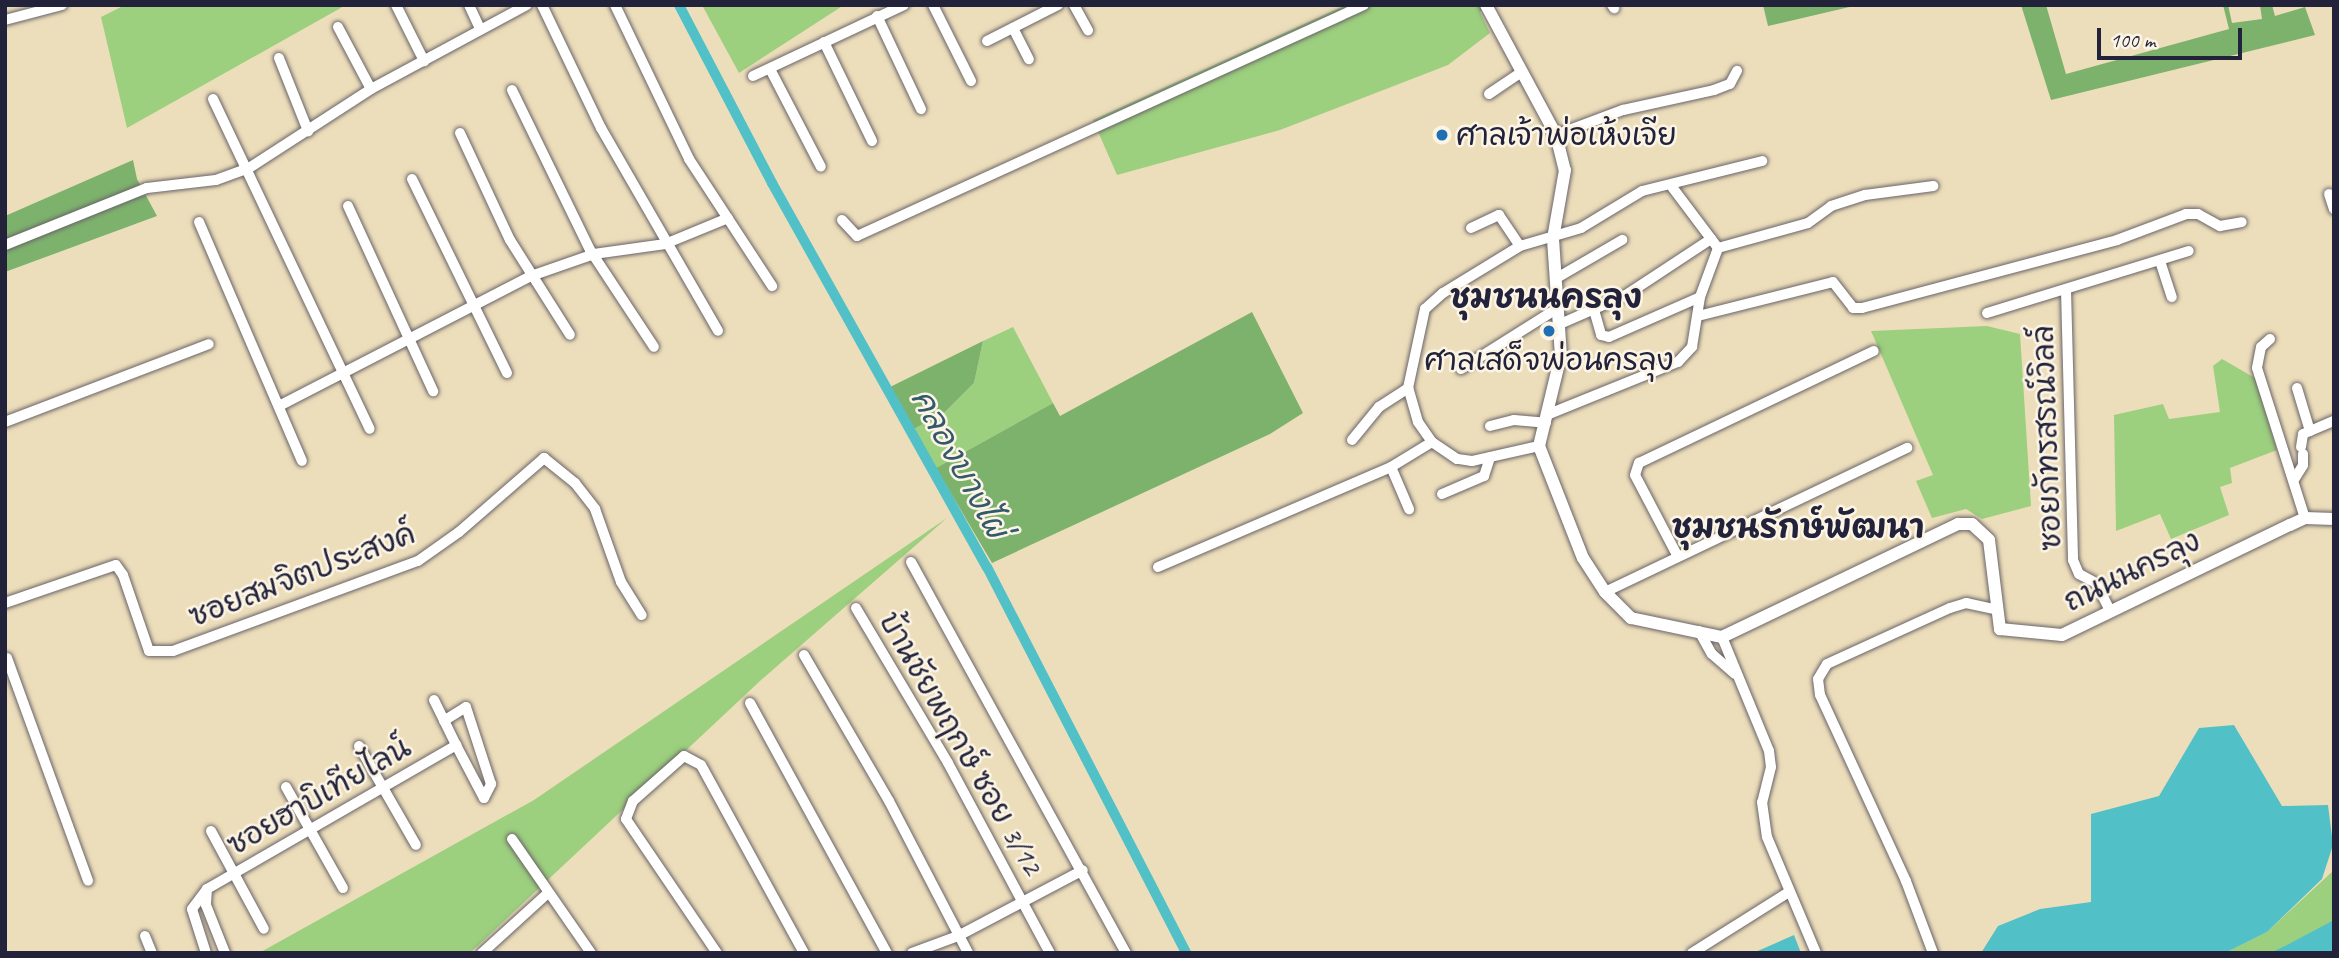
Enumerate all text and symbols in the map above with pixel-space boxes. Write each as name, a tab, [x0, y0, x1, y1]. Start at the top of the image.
scale bar	[2101, 14, 2246, 58]
text: 100 m	[2110, 27, 2155, 53]
place label: ศาลเจ้าพ่อเห้งเจีย	[1456, 117, 1677, 153]
marker: ศาลเจ้าพ่อเห้งเจีย	[1434, 127, 1450, 143]
district label: ชุมชนนครลุง	[1450, 279, 1642, 317]
marker: ศาลเสด็จพ่อนครลุง	[1541, 323, 1557, 339]
street label: ซอยภัทรสรณ์วิลล์	[2025, 325, 2069, 551]
place label: ศาลเสด็จพ่อนครลุง	[1424, 342, 1674, 378]
water label: คลองบางไผ่	[902, 383, 1016, 545]
district label: ชุมชนรักษ์พัฒนา	[1672, 509, 1924, 547]
street label: ซอยสมจิตประสงค์	[184, 515, 420, 635]
street label: ถนนนครลุง	[2058, 523, 2206, 619]
street label: บ้านชัยพฤกษ์ ซอย 3/12	[871, 605, 1051, 881]
street label: ซอยฮาบิเทียไลน์	[221, 729, 417, 863]

